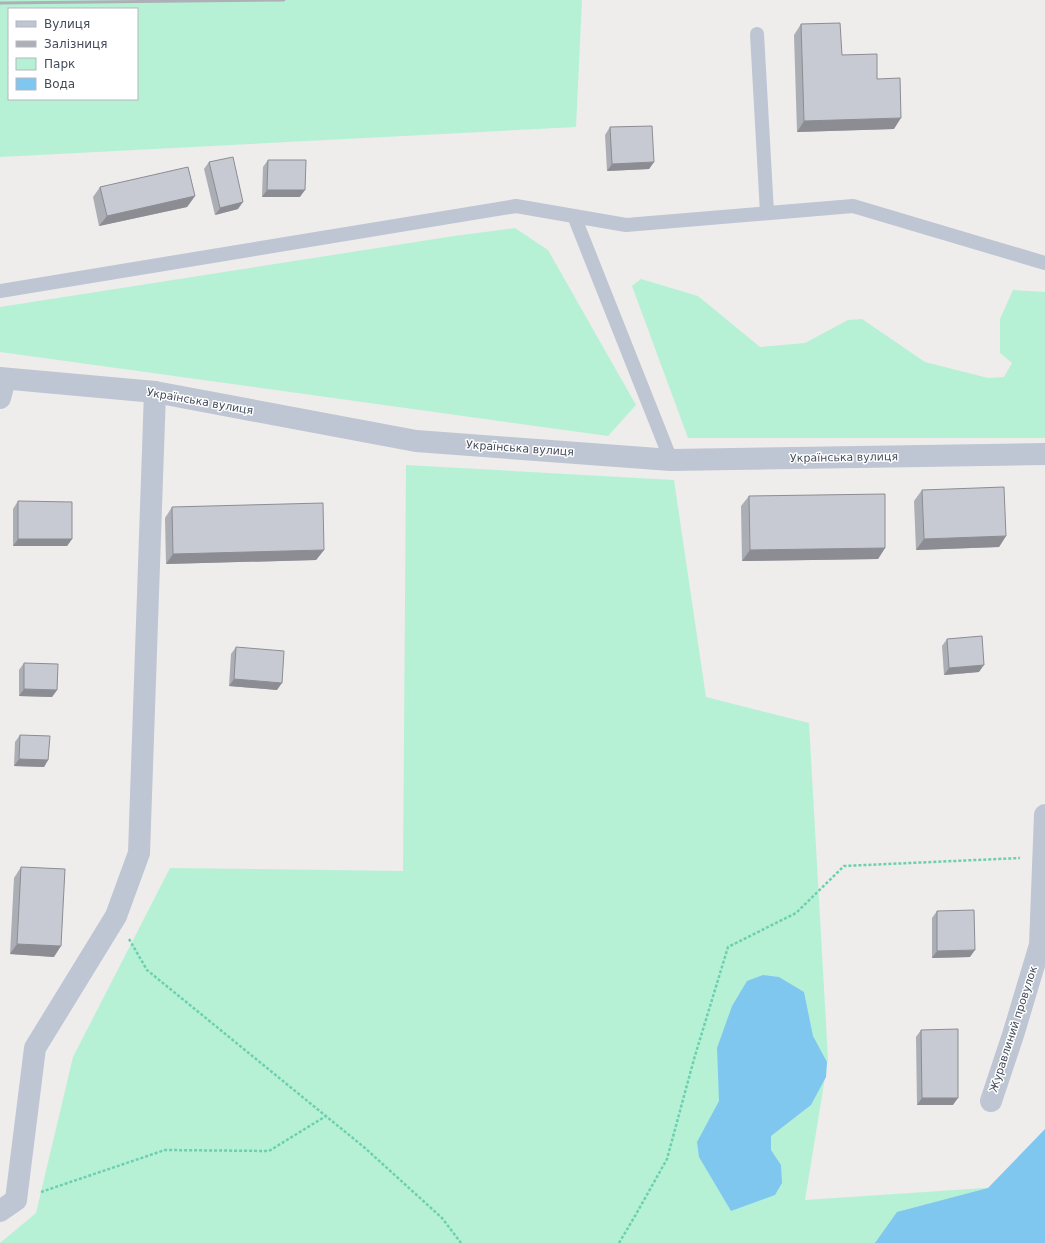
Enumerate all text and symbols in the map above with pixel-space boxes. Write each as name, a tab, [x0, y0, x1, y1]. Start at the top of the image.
legend	[8, 8, 138, 100]
text: Вулиця	[44, 17, 90, 31]
text: Залізниця	[44, 37, 107, 51]
text: Парк	[44, 57, 75, 71]
text: Вода	[44, 77, 75, 91]
street label: Українська вулиця	[146, 386, 254, 417]
street label: Українська вулиця	[466, 438, 574, 459]
street label: Українська вулиця	[790, 450, 898, 465]
street label: Журавлиний провулок	[987, 964, 1040, 1094]

